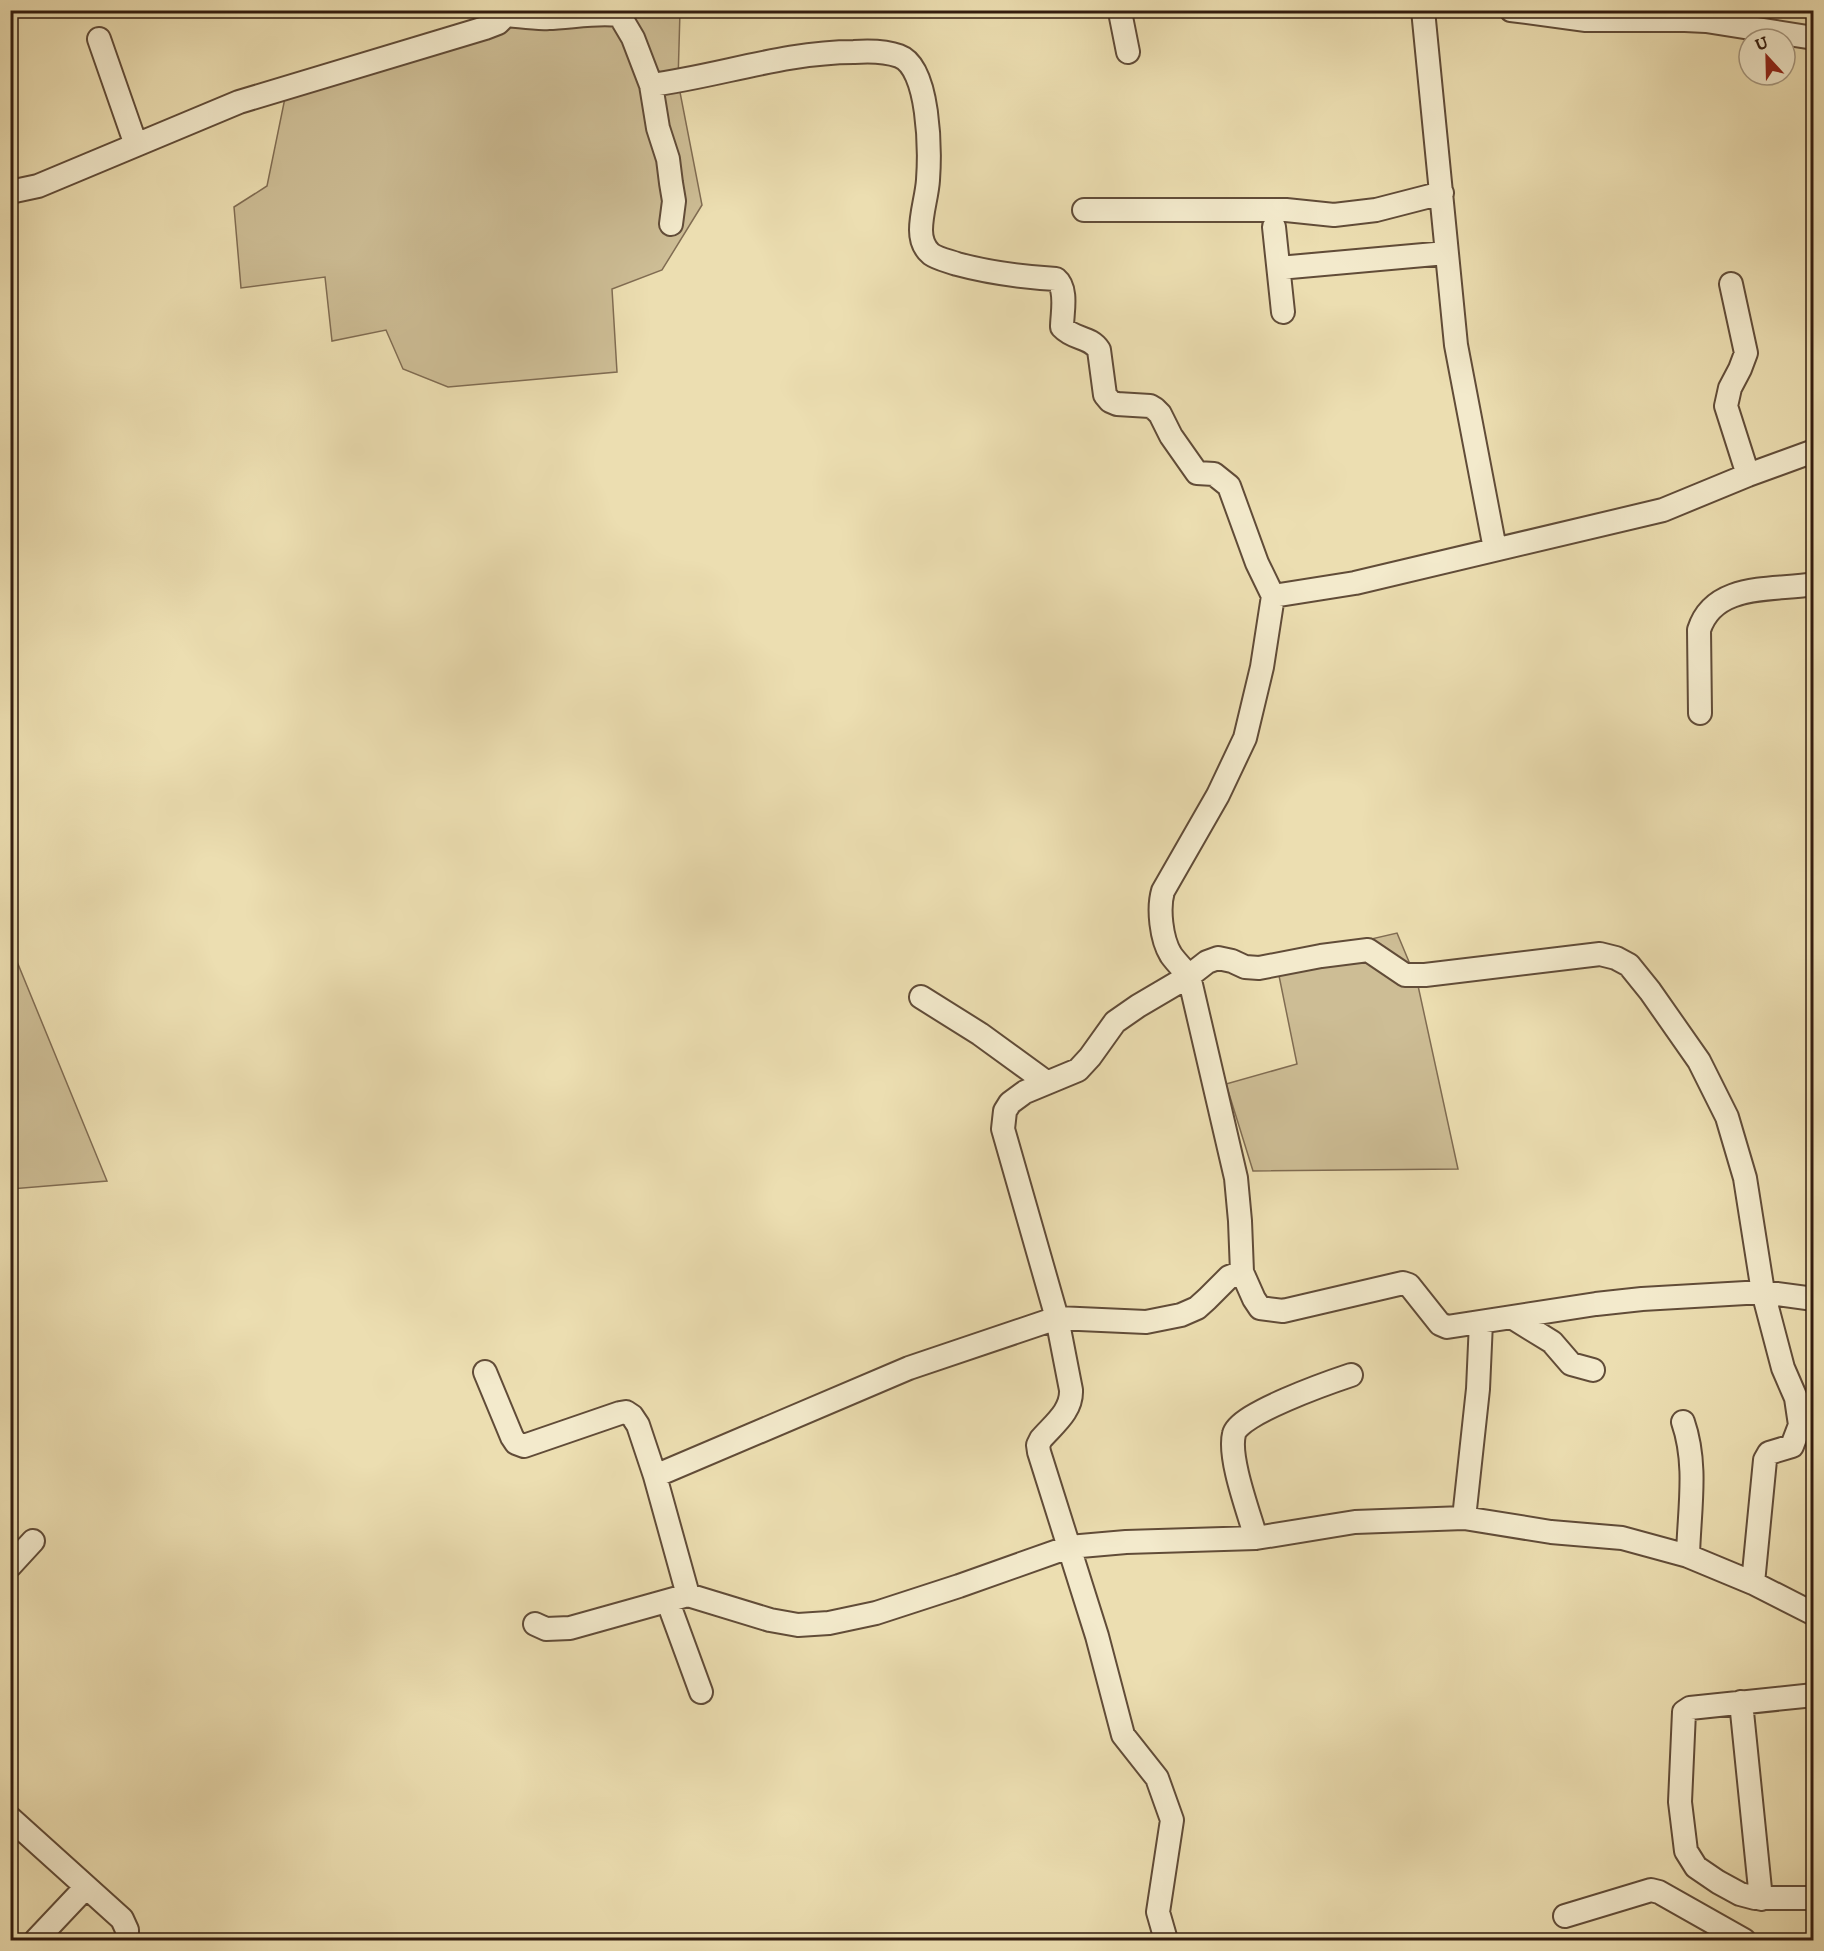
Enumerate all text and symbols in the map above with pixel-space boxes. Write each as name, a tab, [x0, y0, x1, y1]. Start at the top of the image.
north arrow	[1737, 27, 1797, 87]
text: U	[1752, 32, 1772, 56]

